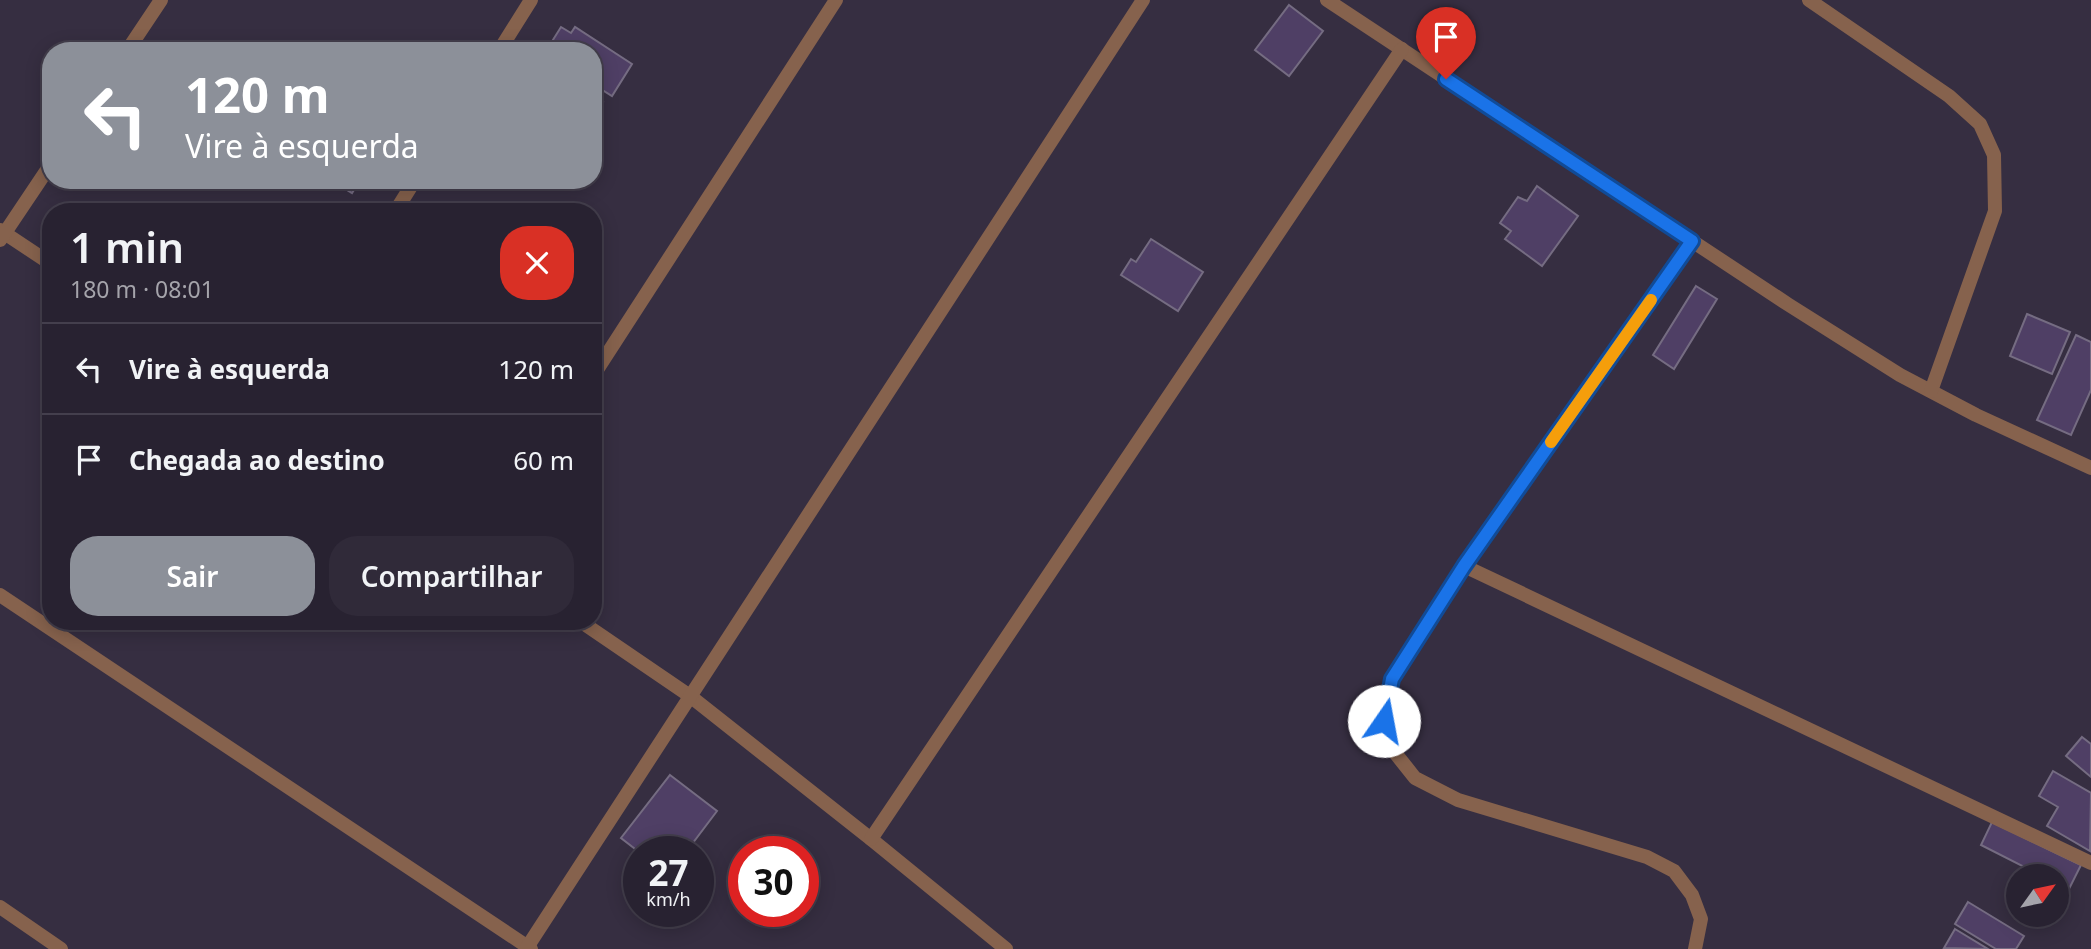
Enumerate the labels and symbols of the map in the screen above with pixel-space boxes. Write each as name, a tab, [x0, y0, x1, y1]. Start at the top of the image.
pin	[1416, 7, 1476, 79]
position arrow	[1347, 684, 1421, 758]
speed limit sign: 30	[728, 836, 819, 927]
north arrow	[2006, 864, 2068, 928]

